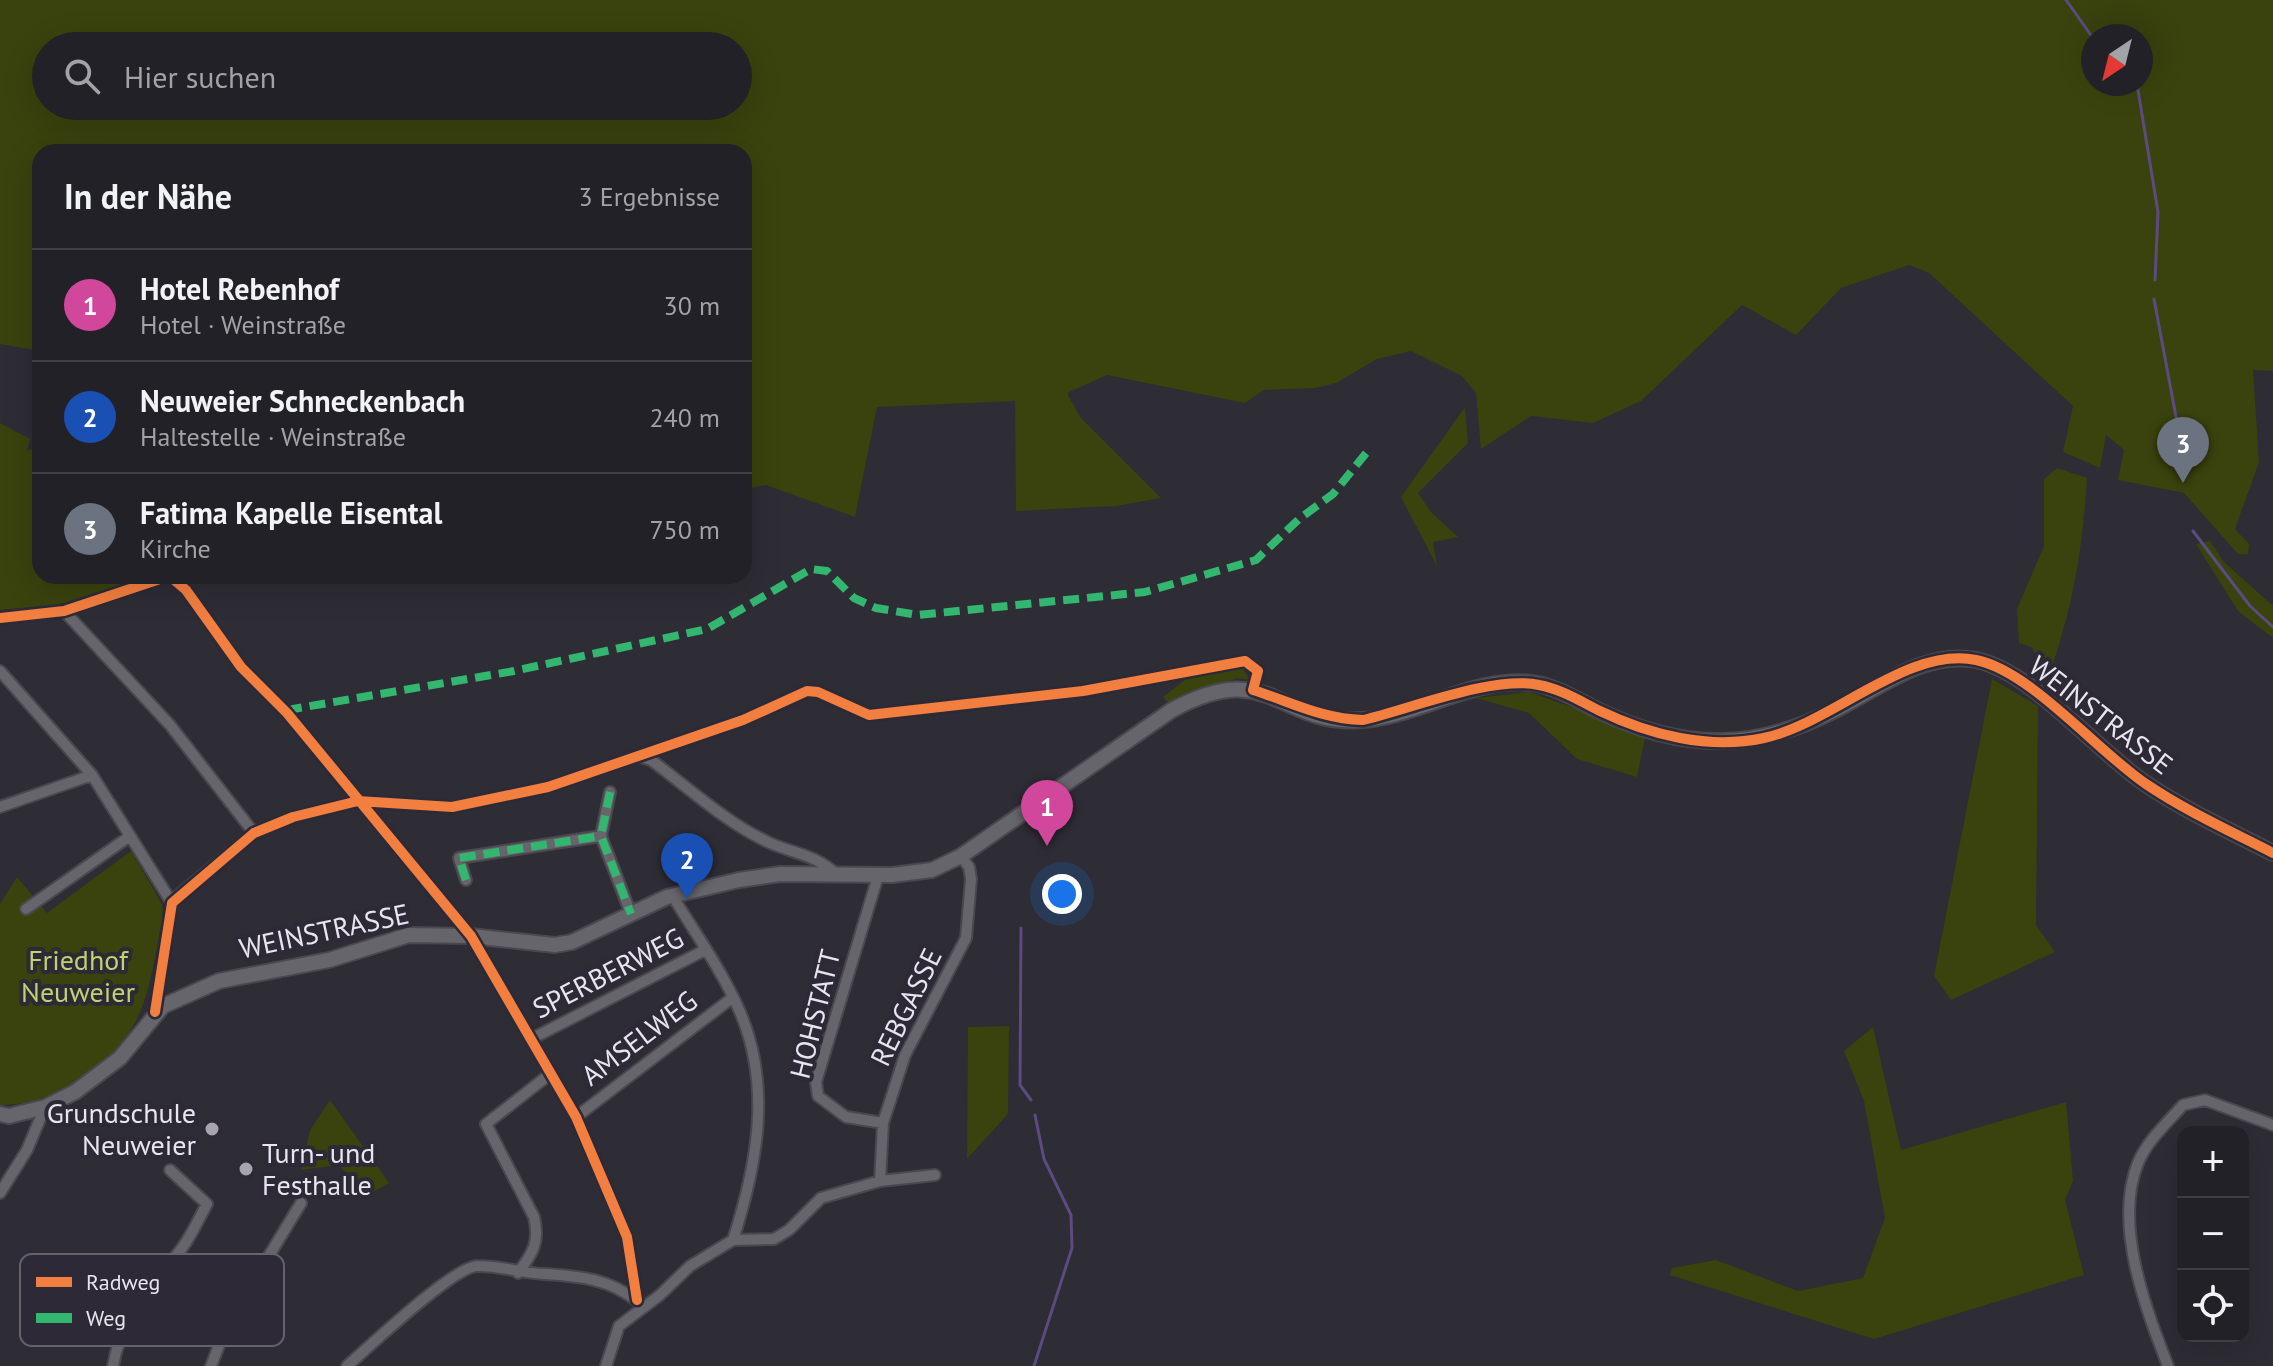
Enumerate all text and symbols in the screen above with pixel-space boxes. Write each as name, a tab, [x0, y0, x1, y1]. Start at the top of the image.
north arrow	[2081, 24, 2153, 96]
search box	[32, 32, 752, 120]
icon: search	[60, 54, 104, 98]
text: Hier suchen	[124, 57, 276, 96]
text: In der Nähe	[64, 174, 232, 218]
text: 3 Ergebnisse	[579, 180, 720, 213]
text: Hotel Rebenhof	[140, 269, 339, 308]
text: 1	[83, 289, 97, 322]
text: 30 m	[664, 289, 720, 322]
text: Hotel · Weinstraße	[140, 308, 346, 341]
text: Neuweier Schneckenbach	[140, 381, 465, 420]
text: 2	[83, 401, 97, 434]
text: 240 m	[649, 401, 720, 434]
pin: 3	[2157, 417, 2209, 483]
text: Haltestelle · Weinstraße	[140, 420, 406, 453]
text: Fatima Kapelle Eisental	[140, 493, 442, 532]
text: 3	[83, 513, 97, 546]
text: 750 m	[649, 513, 720, 546]
text: Kirche	[140, 532, 211, 565]
street label: WEINSTRASSE	[2022, 647, 2181, 782]
pin: 1	[1021, 780, 1073, 846]
pin: 2	[661, 833, 713, 899]
your location	[1042, 874, 1082, 914]
street label: WEINSTRASSE	[236, 894, 412, 967]
street label: SPERBERWEG	[526, 919, 689, 1026]
park label: Friedhof Neuweier	[21, 941, 135, 1010]
street label: REBGASSE	[861, 942, 950, 1072]
street label: HOHSTATT	[781, 945, 848, 1082]
street label: AMSELWEG	[573, 982, 704, 1093]
place label: Grundschule Neuweier	[47, 1094, 196, 1163]
marker: Grundschule Neuweier	[203, 1120, 221, 1138]
map controls	[2177, 1126, 2249, 1342]
button: +	[2177, 1126, 2249, 1198]
place label: Turn- und Festhalle	[262, 1134, 375, 1203]
marker: Turn- und Festhalle	[237, 1160, 255, 1178]
button: −	[2177, 1198, 2249, 1270]
legend	[20, 1254, 284, 1346]
text: Radweg	[86, 1268, 160, 1296]
button: locate	[2177, 1270, 2249, 1342]
text: Weg	[86, 1304, 126, 1332]

